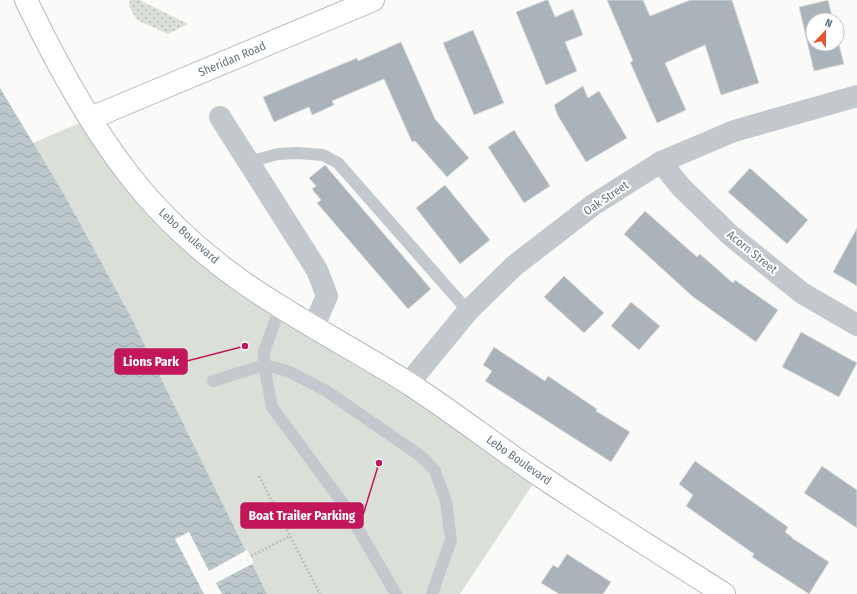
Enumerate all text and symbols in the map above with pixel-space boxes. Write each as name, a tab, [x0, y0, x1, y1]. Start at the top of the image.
north arrow	[805, 12, 845, 52]
text: N	[823, 16, 834, 30]
street label: Sheridan Road	[196, 39, 268, 79]
street label: Oak Street	[581, 178, 631, 218]
street label: Lebo Boulevard	[156, 205, 222, 267]
street label: Acorn Street	[724, 228, 780, 276]
callout: Lions Park	[115, 349, 187, 374]
text: Lions Park	[123, 354, 179, 369]
street label: Lebo Boulevard	[484, 432, 554, 488]
callout: Boat Trailer Parking	[241, 503, 363, 528]
text: Boat Trailer Parking	[249, 508, 356, 523]

